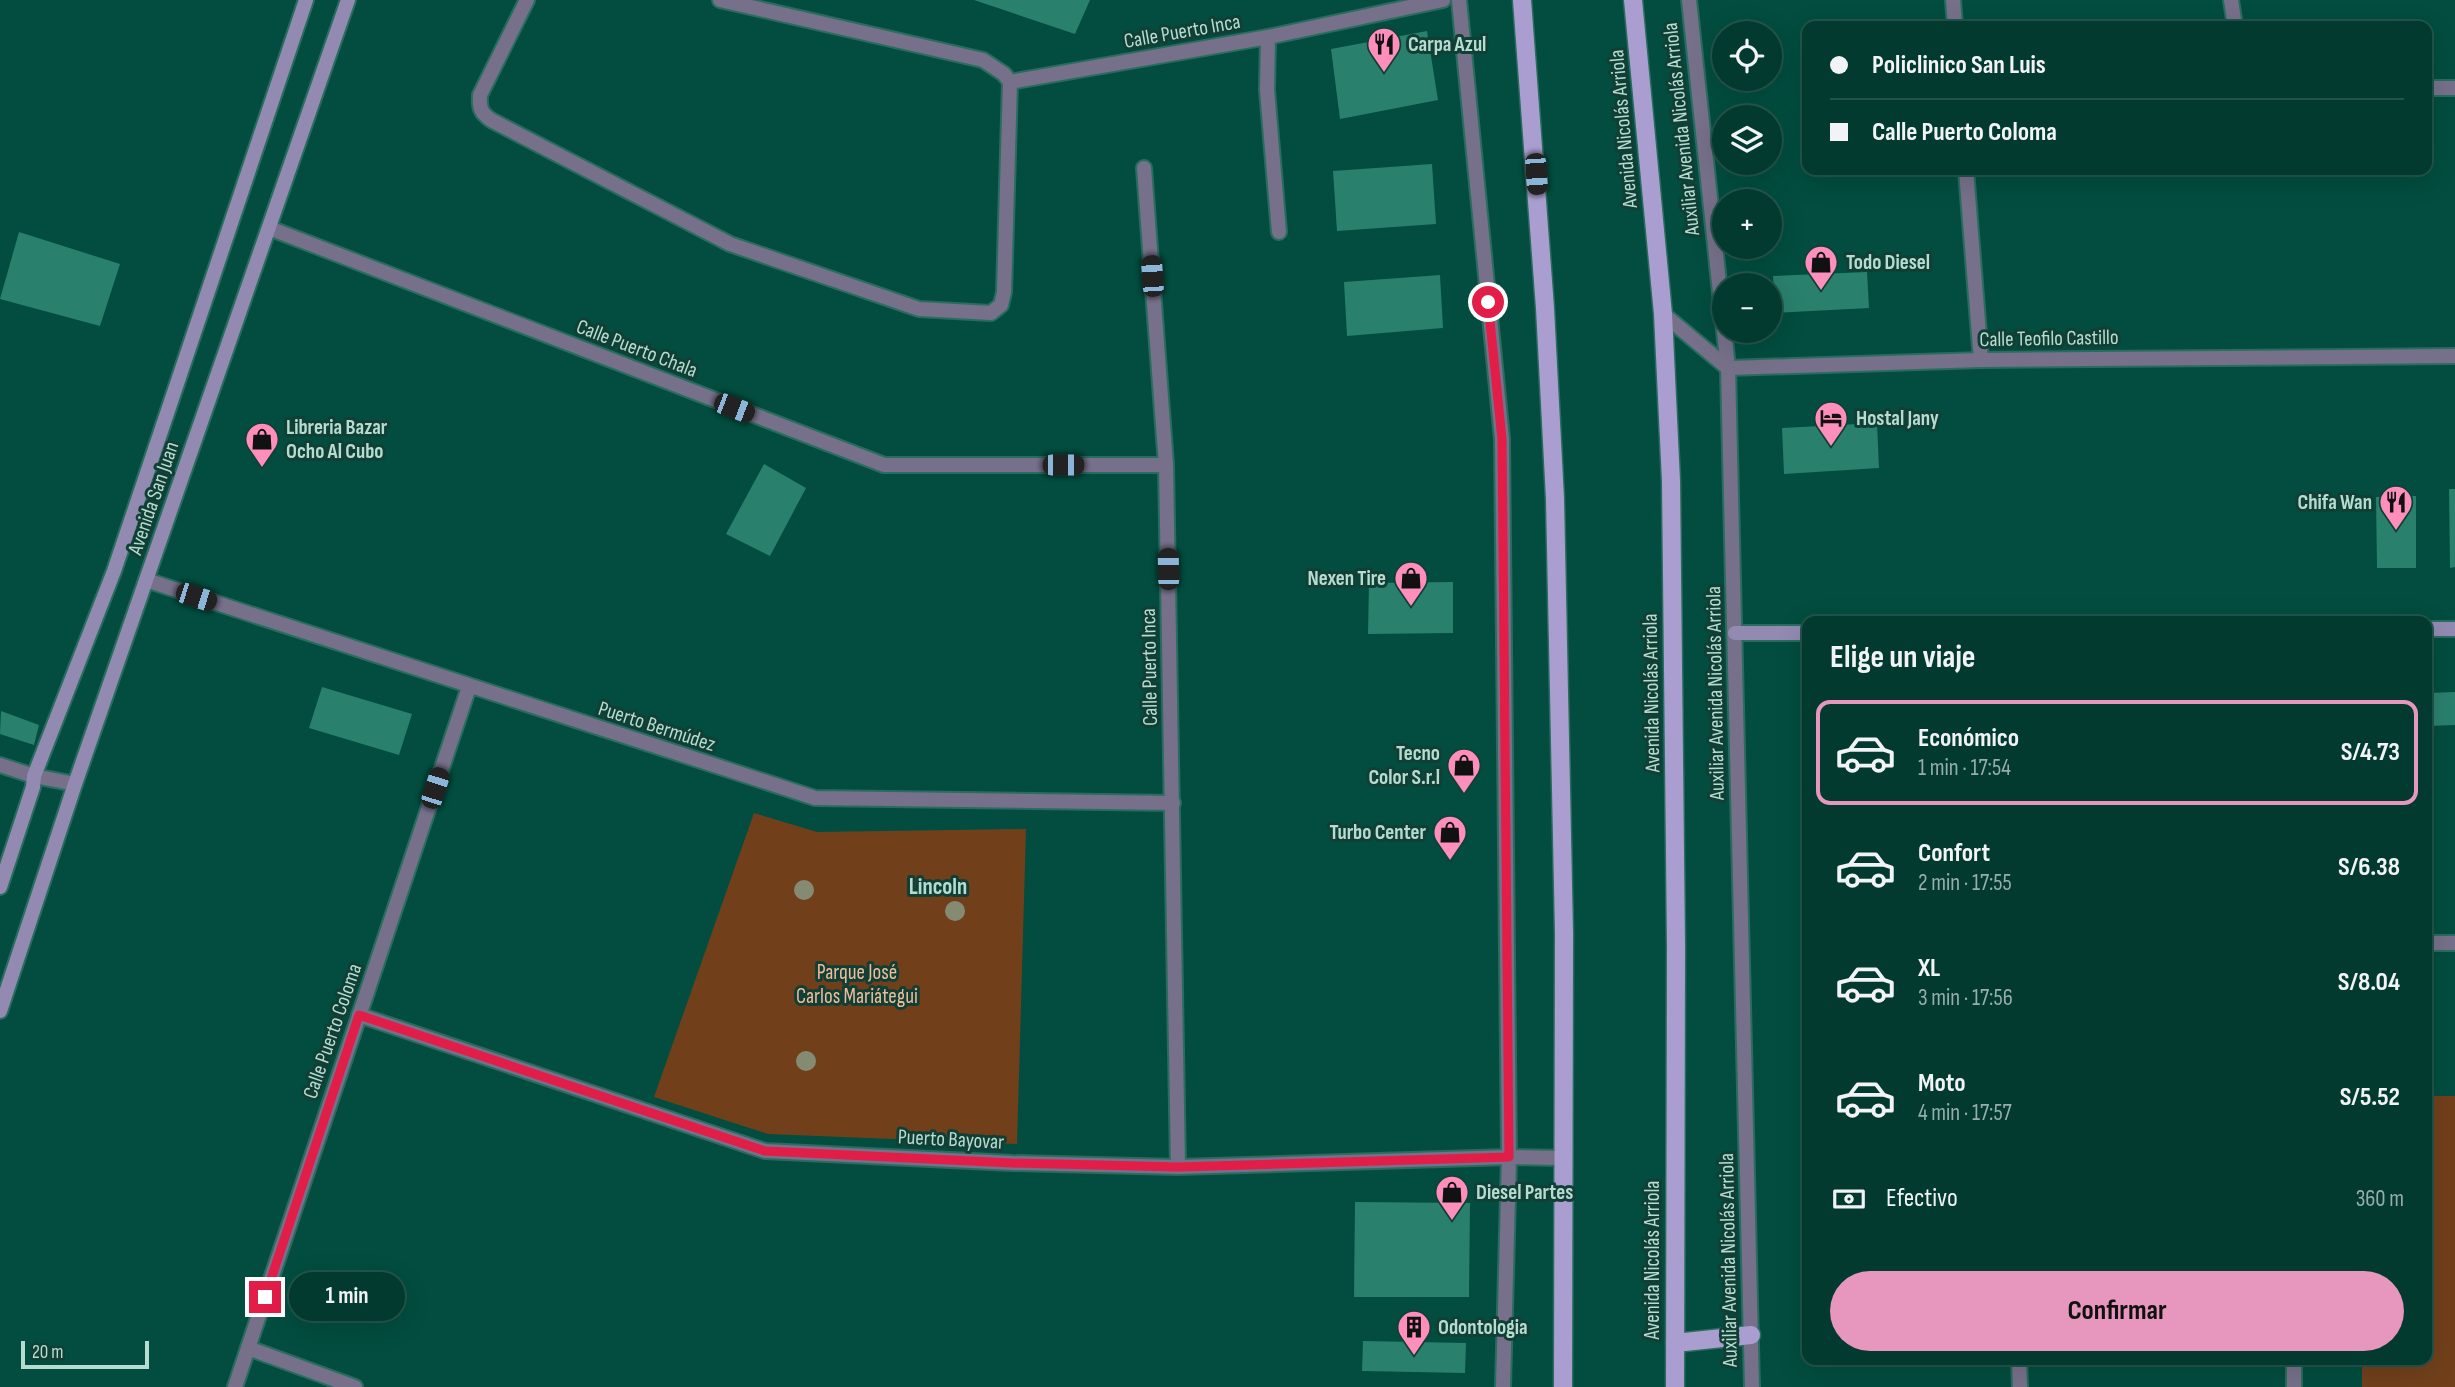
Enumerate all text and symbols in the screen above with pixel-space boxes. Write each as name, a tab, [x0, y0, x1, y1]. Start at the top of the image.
street label: Calle Puerto Inca	[1122, 9, 1242, 54]
street label: Auxiliar Avenida Nicolás Arriola	[1658, 21, 1705, 238]
map controls	[1712, 21, 1782, 343]
button: locate	[1712, 21, 1782, 91]
restaurant icon: Carpa Azul	[1365, 25, 1403, 74]
place label: Carpa Azul	[1408, 32, 1486, 57]
street label: Avenida Nicolás Arriola	[1604, 49, 1643, 210]
text: Policlinico San Luis	[1872, 50, 2046, 81]
button: layers	[1712, 105, 1782, 175]
text: Calle Puerto Coloma	[1872, 117, 2057, 148]
car	[1525, 152, 1548, 196]
button: +	[1712, 189, 1782, 259]
shop icon: Todo Diesel	[1802, 243, 1840, 292]
place label: Todo Diesel	[1846, 250, 1930, 275]
car	[1141, 254, 1164, 298]
button: −	[1712, 273, 1782, 343]
route start	[1472, 286, 1504, 318]
street label: Calle Puerto Chala	[573, 314, 701, 383]
street label: Calle Teofilo Castillo	[1979, 325, 2119, 352]
car	[711, 391, 758, 425]
hotel icon: Hostal Jany	[1812, 399, 1850, 448]
place label: Hostal Jany	[1856, 406, 1939, 431]
place label: Libreria Bazar Ocho Al Cubo	[286, 415, 388, 464]
shop icon: Libreria Bazar Ocho Al Cubo	[243, 420, 281, 469]
street label: Avenida San Juan	[122, 438, 184, 559]
car	[1043, 455, 1085, 476]
restaurant icon: Chifa Wan	[2377, 483, 2415, 532]
place label: Chifa Wan	[2297, 490, 2372, 515]
car	[1158, 548, 1179, 590]
shop icon: Nexen Tire	[1392, 559, 1430, 608]
place label: Nexen Tire	[1307, 566, 1386, 591]
car	[173, 581, 220, 613]
street label: Auxiliar Avenida Nicolás Arriola	[1701, 586, 1730, 801]
street label: Calle Puerto Inca	[1136, 608, 1163, 726]
street label: Avenida Nicolás Arriola	[1638, 613, 1665, 774]
text: Elige un viaje	[1830, 638, 1975, 677]
street label: Puerto Bermúdez	[595, 696, 719, 757]
icon: car	[1834, 721, 1897, 784]
text: Económico	[1918, 723, 2019, 754]
text: S/4.73	[2341, 737, 2400, 768]
place label: Tecno Color S.r.l	[1368, 741, 1440, 790]
shop icon: Tecno Color S.r.l	[1445, 746, 1483, 795]
text: 1 min · 17:54	[1918, 754, 2011, 782]
car	[419, 765, 452, 811]
shop icon: Turbo Center	[1431, 813, 1469, 862]
place label: Turbo Center	[1329, 820, 1427, 845]
icon: car	[1834, 836, 1897, 899]
text: Confort	[1918, 838, 1990, 869]
text: S/6.38	[2338, 852, 2400, 883]
text: 2 min · 17:55	[1918, 869, 2012, 897]
district label: Lincoln	[909, 873, 967, 901]
icon: car	[1834, 951, 1897, 1014]
text: XL	[1918, 953, 1940, 984]
street label: Calle Puerto Coloma	[298, 960, 367, 1102]
park label: Parque José Carlos Mariátegui	[796, 960, 918, 1009]
text: S/8.04	[2338, 967, 2400, 998]
text: 3 min · 17:56	[1918, 984, 2013, 1012]
icon: car	[1834, 1066, 1897, 1129]
text: Moto	[1918, 1068, 1966, 1099]
text: S/5.52	[2340, 1082, 2400, 1113]
text: 4 min · 17:57	[1918, 1099, 2012, 1127]
street label: Puerto Bayovar	[897, 1124, 1005, 1155]
street label: Auxiliar Avenida Nicolás Arriola	[1714, 1153, 1743, 1368]
shop icon: Diesel Partes	[1433, 1173, 1471, 1222]
place label: Diesel Partes	[1476, 1180, 1573, 1205]
icon: cash	[1830, 1180, 1868, 1218]
street label: Avenida Nicolás Arriola	[1640, 1181, 1665, 1340]
text: Efectivo	[1886, 1183, 1958, 1214]
text: 360 m	[2356, 1185, 2404, 1213]
button: Confirmar	[1830, 1271, 2404, 1351]
callout: 1 min	[290, 1272, 405, 1322]
route end	[249, 1281, 281, 1313]
text: 1 min	[326, 1282, 368, 1310]
building icon: Odontologia	[1395, 1308, 1433, 1357]
place label: Odontologia	[1438, 1315, 1528, 1340]
scale bar	[21, 1338, 149, 1370]
text: 20 m	[32, 1341, 64, 1364]

